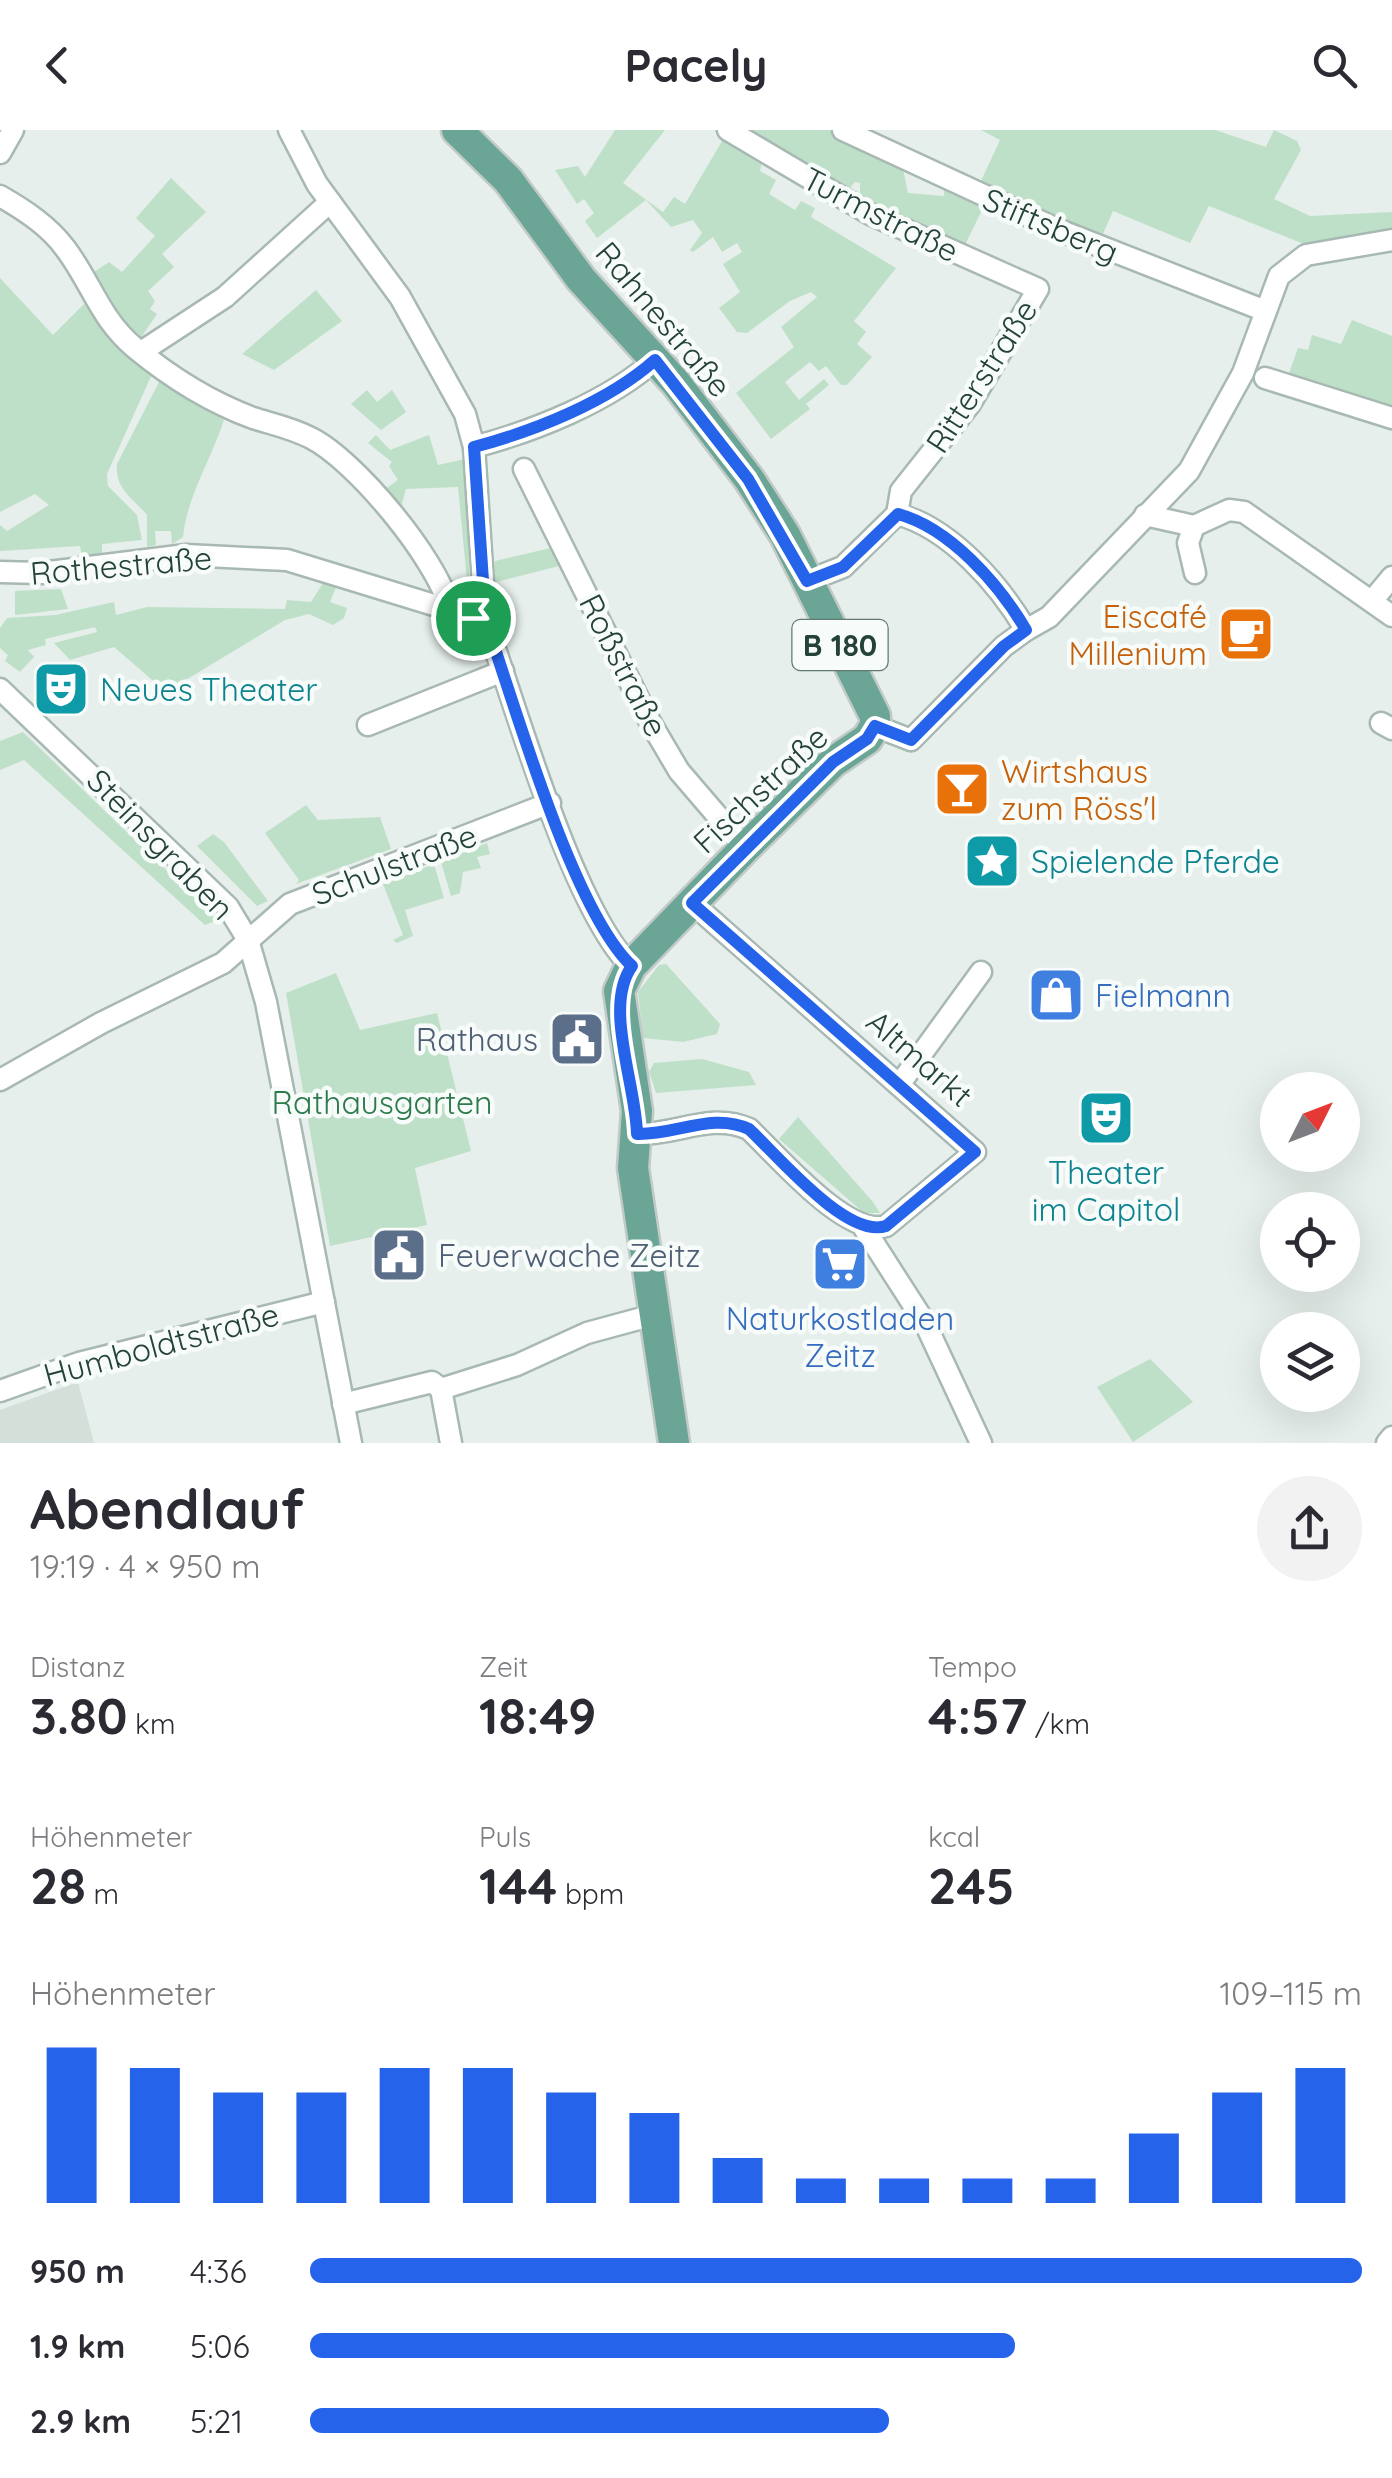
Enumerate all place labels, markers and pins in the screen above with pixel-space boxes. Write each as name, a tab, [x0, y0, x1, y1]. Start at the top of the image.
pin	[431, 576, 516, 661]
place label: Eiscafé Millenium	[1068, 596, 1207, 673]
cafe icon: Eiscafé Millenium	[1216, 604, 1276, 664]
theatre icon: Neues Theater	[31, 659, 91, 719]
place label: Neues Theater	[100, 669, 318, 709]
place label: Wirtshaus zum Röss'l	[1001, 751, 1157, 828]
bar icon: Wirtshaus zum Röss'l	[932, 759, 992, 819]
place icon: Spielende Pferde	[962, 831, 1022, 891]
place label: Spielende Pferde	[1031, 841, 1280, 881]
shop icon: Fielmann	[1026, 965, 1086, 1025]
place label: Fielmann	[1095, 975, 1231, 1015]
public building icon: Rathaus	[547, 1009, 607, 1069]
place label: Rathaus	[416, 1019, 538, 1059]
theatre icon: Theater im Capitol	[1076, 1088, 1136, 1148]
place label: Theater im Capitol	[1032, 1152, 1180, 1229]
public building icon: Feuerwache Zeitz	[369, 1225, 429, 1285]
supermarket icon: Naturkostladen Zeitz	[810, 1234, 870, 1294]
place label: Feuerwache Zeitz	[438, 1235, 701, 1275]
place label: Naturkostladen Zeitz	[726, 1298, 954, 1375]

